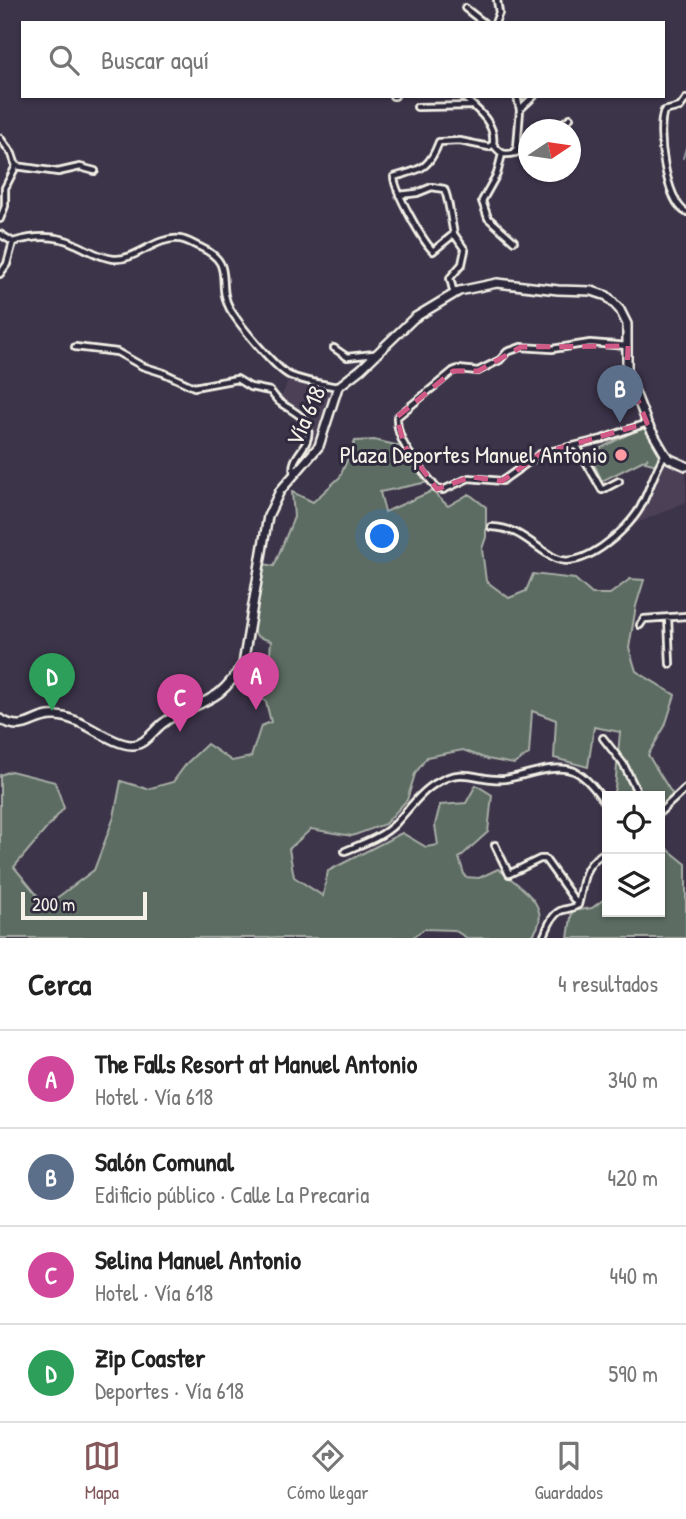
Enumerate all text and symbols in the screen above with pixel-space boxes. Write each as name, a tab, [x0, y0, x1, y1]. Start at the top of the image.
search box	[21, 21, 665, 98]
icon: search	[45, 41, 83, 79]
text: Buscar aquí	[101, 42, 209, 77]
north arrow	[518, 119, 581, 182]
pin: B	[597, 365, 643, 423]
street label: Vía 618	[278, 381, 332, 451]
place label: Plaza Deportes Manuel Antonio	[340, 438, 607, 470]
marker: Plaza Deportes Manuel Antonio	[613, 447, 629, 463]
your location	[365, 519, 399, 553]
pin: A	[233, 652, 279, 710]
pin: D	[29, 653, 75, 711]
pin: C	[157, 674, 203, 732]
map controls	[602, 791, 665, 917]
button: locate	[602, 791, 665, 854]
button: layers	[602, 854, 665, 917]
scale bar	[21, 889, 147, 921]
text: 200 m	[32, 891, 75, 917]
text: Cerca	[28, 964, 91, 1004]
text: 4 resultados	[558, 968, 658, 999]
text: The Falls Resort at Manuel Antonio	[95, 1046, 417, 1081]
text: A	[45, 1064, 57, 1095]
text: 340 m	[608, 1064, 658, 1095]
text: Hotel · Vía 618	[95, 1081, 213, 1112]
text: Salón Comunal	[95, 1144, 234, 1179]
text: B	[45, 1162, 57, 1193]
text: 420 m	[607, 1162, 658, 1193]
text: Edificio público · Calle La Precaria	[95, 1179, 369, 1210]
text: Selina Manuel Antonio	[95, 1242, 301, 1277]
text: C	[45, 1260, 57, 1291]
text: 440 m	[610, 1260, 658, 1291]
text: Hotel · Vía 618	[95, 1277, 213, 1308]
text: Zip Coaster	[95, 1340, 205, 1375]
text: D	[46, 1358, 56, 1389]
text: 590 m	[609, 1358, 658, 1389]
text: Deportes · Vía 618	[95, 1375, 244, 1406]
tab: Mapa	[83, 1437, 121, 1505]
tab: Cómo llegar	[287, 1437, 369, 1505]
tab: Guardados	[534, 1437, 603, 1505]

